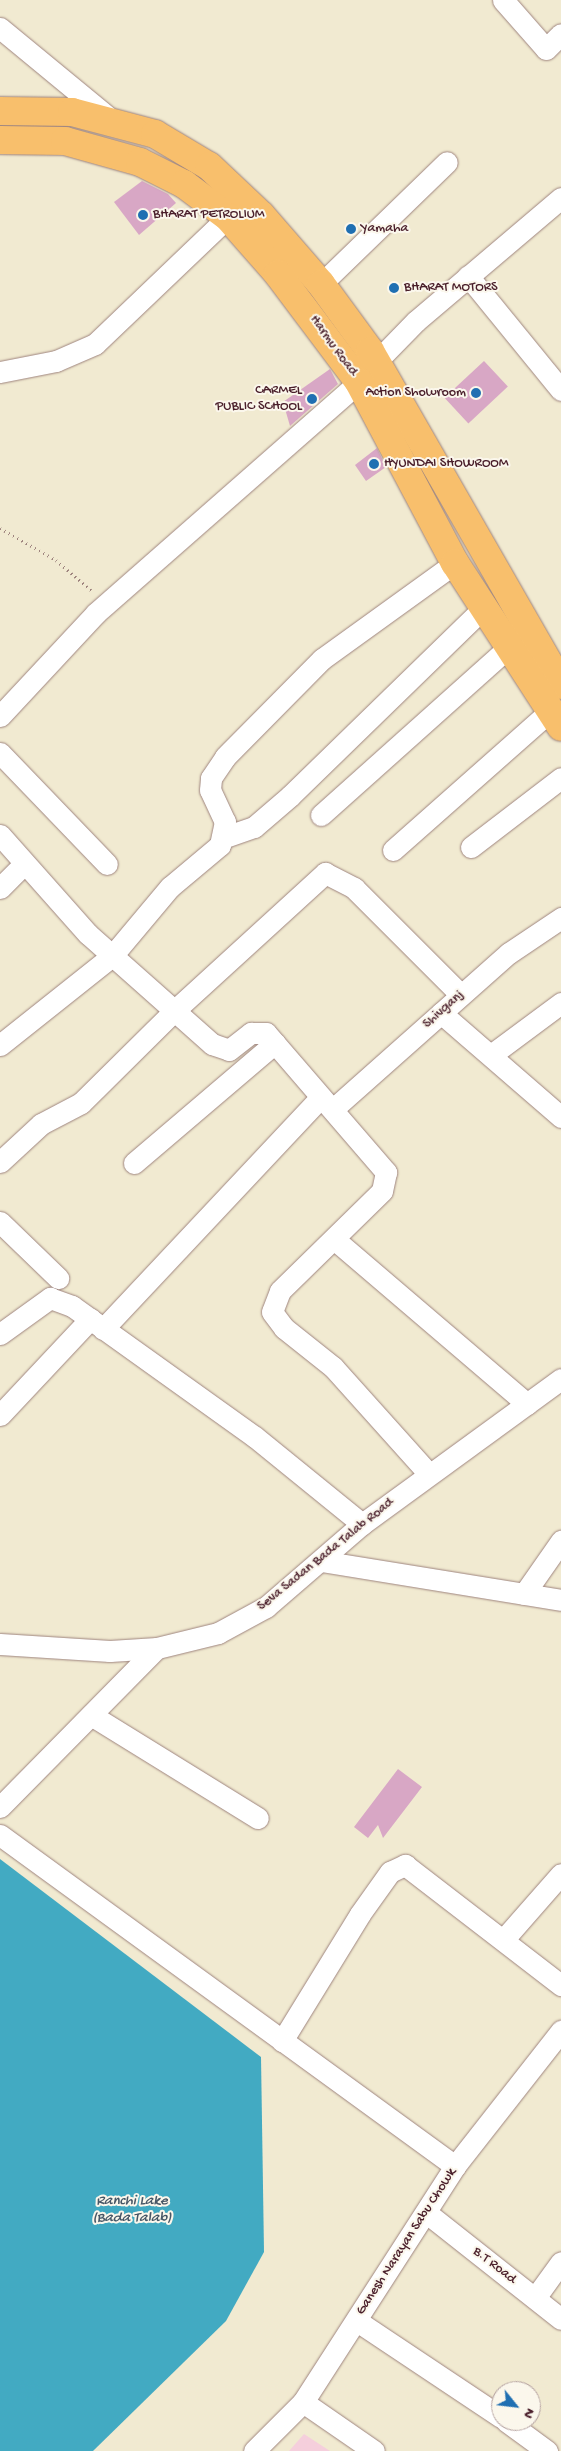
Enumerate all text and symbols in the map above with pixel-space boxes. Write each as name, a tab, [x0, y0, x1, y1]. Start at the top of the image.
place label: BHARAT PETROLIUM	[153, 207, 265, 223]
marker: BHARAT PETROLIUM	[137, 209, 149, 221]
place label: Yamaha	[361, 221, 408, 237]
marker: Yamaha	[345, 223, 357, 235]
place label: BHARAT MOTORS	[404, 280, 497, 296]
marker: BHARAT MOTORS	[388, 282, 400, 294]
street label: Harmu Road	[305, 312, 361, 380]
place label: CARMEL PUBLIC SCHOOL	[216, 383, 302, 416]
place label: Action Showroom	[365, 385, 466, 401]
marker: Action Showroom	[470, 387, 482, 399]
marker: CARMEL PUBLIC SCHOOL	[306, 393, 318, 405]
place label: HYUNDAI SHOWROOM	[384, 456, 508, 472]
marker: HYUNDAI SHOWROOM	[368, 458, 380, 470]
street label: Shivganj	[420, 987, 468, 1033]
street label: Seva Sadan Bada Talab Road	[254, 1495, 398, 1615]
street label: Ganesh Narayan Sabu Chowk	[353, 2165, 461, 2319]
water label: Ranchi Lake (Bada Talab)	[93, 2192, 171, 2227]
street label: B.T Road	[469, 2244, 519, 2288]
north arrow	[491, 2381, 541, 2431]
text: N	[519, 2405, 538, 2421]

